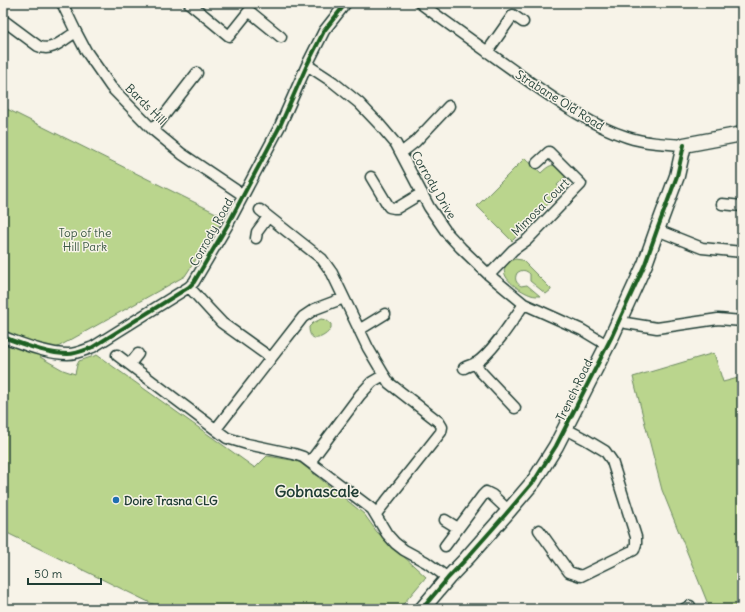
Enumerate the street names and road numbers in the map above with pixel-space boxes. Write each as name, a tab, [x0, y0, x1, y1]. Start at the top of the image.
street label: Strabane Old Road	[513, 67, 607, 133]
street label: Bards Hill	[122, 80, 170, 128]
street label: Corrody Drive	[408, 148, 460, 222]
street label: Mimosa Court	[508, 175, 572, 239]
street label: Corrody Road	[186, 195, 236, 269]
street label: Trench Road	[552, 356, 596, 424]

